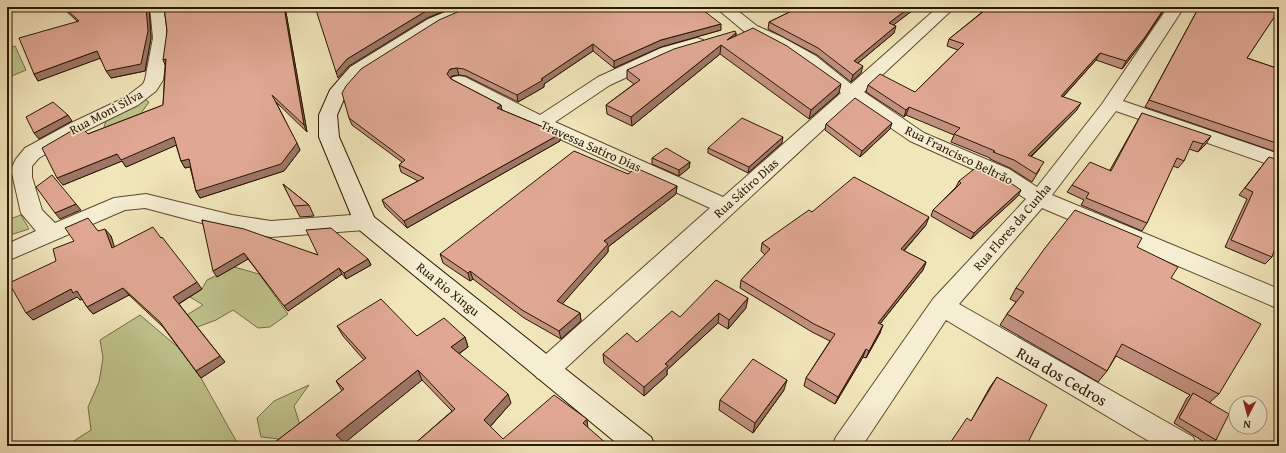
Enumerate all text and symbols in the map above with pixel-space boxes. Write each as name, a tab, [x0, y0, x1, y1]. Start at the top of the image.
street label: Rua Moni Silva	[66, 84, 147, 139]
street label: Travessa Satiro Dias	[538, 115, 644, 177]
street label: Rua Francisco Beltrão	[902, 121, 1017, 190]
street label: Rua Sátiro Dias	[709, 154, 783, 222]
street label: Rua Flores da Cunha	[969, 179, 1056, 275]
street label: Rua Rio Xingu	[412, 257, 484, 321]
street label: Rua dos Cedros	[1012, 340, 1112, 412]
north arrow	[1228, 395, 1268, 435]
text: N	[1242, 417, 1251, 433]

